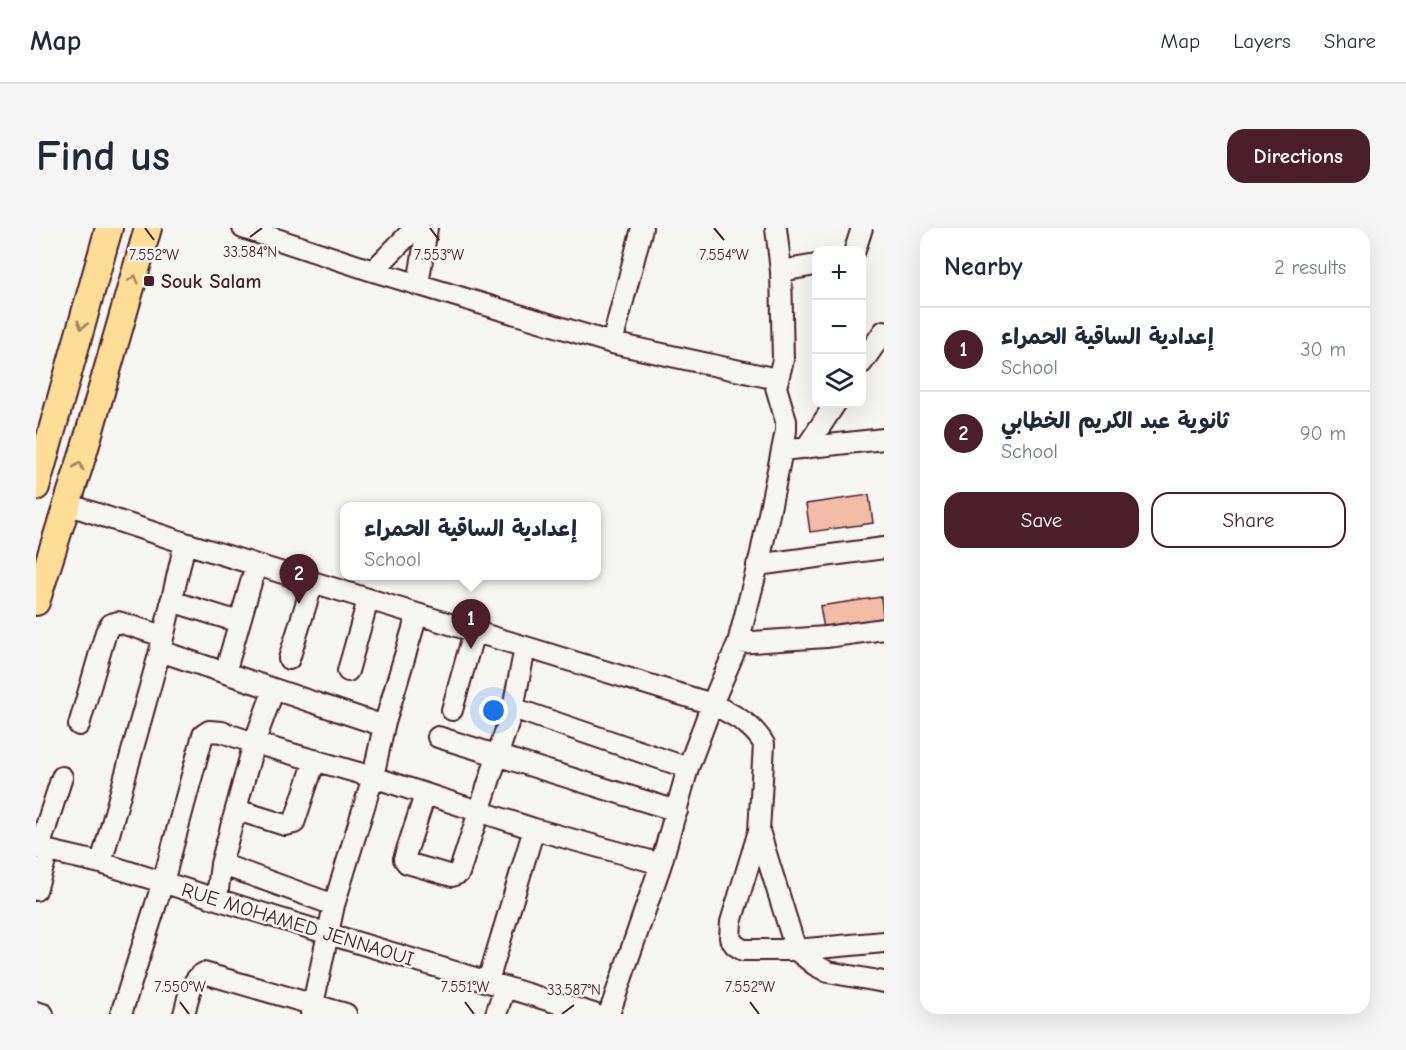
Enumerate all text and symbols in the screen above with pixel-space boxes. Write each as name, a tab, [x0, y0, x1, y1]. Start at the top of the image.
text: Map	[30, 25, 81, 57]
text: Map	[1161, 29, 1200, 53]
text: Layers	[1233, 29, 1291, 53]
text: Share	[1324, 29, 1376, 53]
button: Directions	[1227, 129, 1370, 183]
text: Find us	[36, 132, 170, 181]
text: 33.584°N	[223, 243, 277, 261]
text: 7.552°W	[129, 246, 179, 264]
text: 7.553°W	[414, 246, 464, 264]
text: 7.554°W	[699, 246, 749, 264]
map controls	[812, 246, 866, 408]
button: +	[812, 246, 866, 300]
text: Nearby	[944, 252, 1023, 282]
text: 2 results	[1274, 256, 1346, 279]
place label: Souk Salam	[161, 270, 261, 293]
one-way arrow	[127, 274, 139, 285]
marker: Souk Salam	[142, 274, 156, 288]
button: −	[812, 300, 866, 354]
one-way arrow	[77, 319, 89, 330]
text: إعدادية الساقية الحمراء	[1001, 324, 1214, 350]
text: 1	[960, 338, 967, 361]
text: 30 m	[1300, 338, 1346, 361]
button: layers	[812, 354, 866, 408]
text: School	[1001, 356, 1058, 379]
text: ثانوية عبد الكريم الخطابي	[1001, 408, 1229, 434]
text: 2	[959, 422, 968, 445]
text: 90 m	[1300, 422, 1346, 445]
text: School	[1001, 440, 1058, 463]
one-way arrow	[72, 461, 84, 472]
button: Save	[944, 492, 1139, 548]
button: Share	[1151, 492, 1346, 548]
popup	[340, 502, 601, 580]
text: إعدادية الساقية الحمراء	[364, 516, 577, 542]
text: School	[364, 548, 421, 571]
pin: 2	[280, 554, 318, 604]
pin: 1	[452, 600, 490, 649]
your location	[479, 696, 508, 725]
street label: RUE MOHAMED JENNAOUI	[179, 878, 417, 971]
text: 7.550°W	[154, 978, 206, 996]
text: 7.551°W	[441, 978, 489, 996]
text: 7.552°W	[725, 978, 775, 996]
text: 33.587°N	[547, 981, 601, 999]

